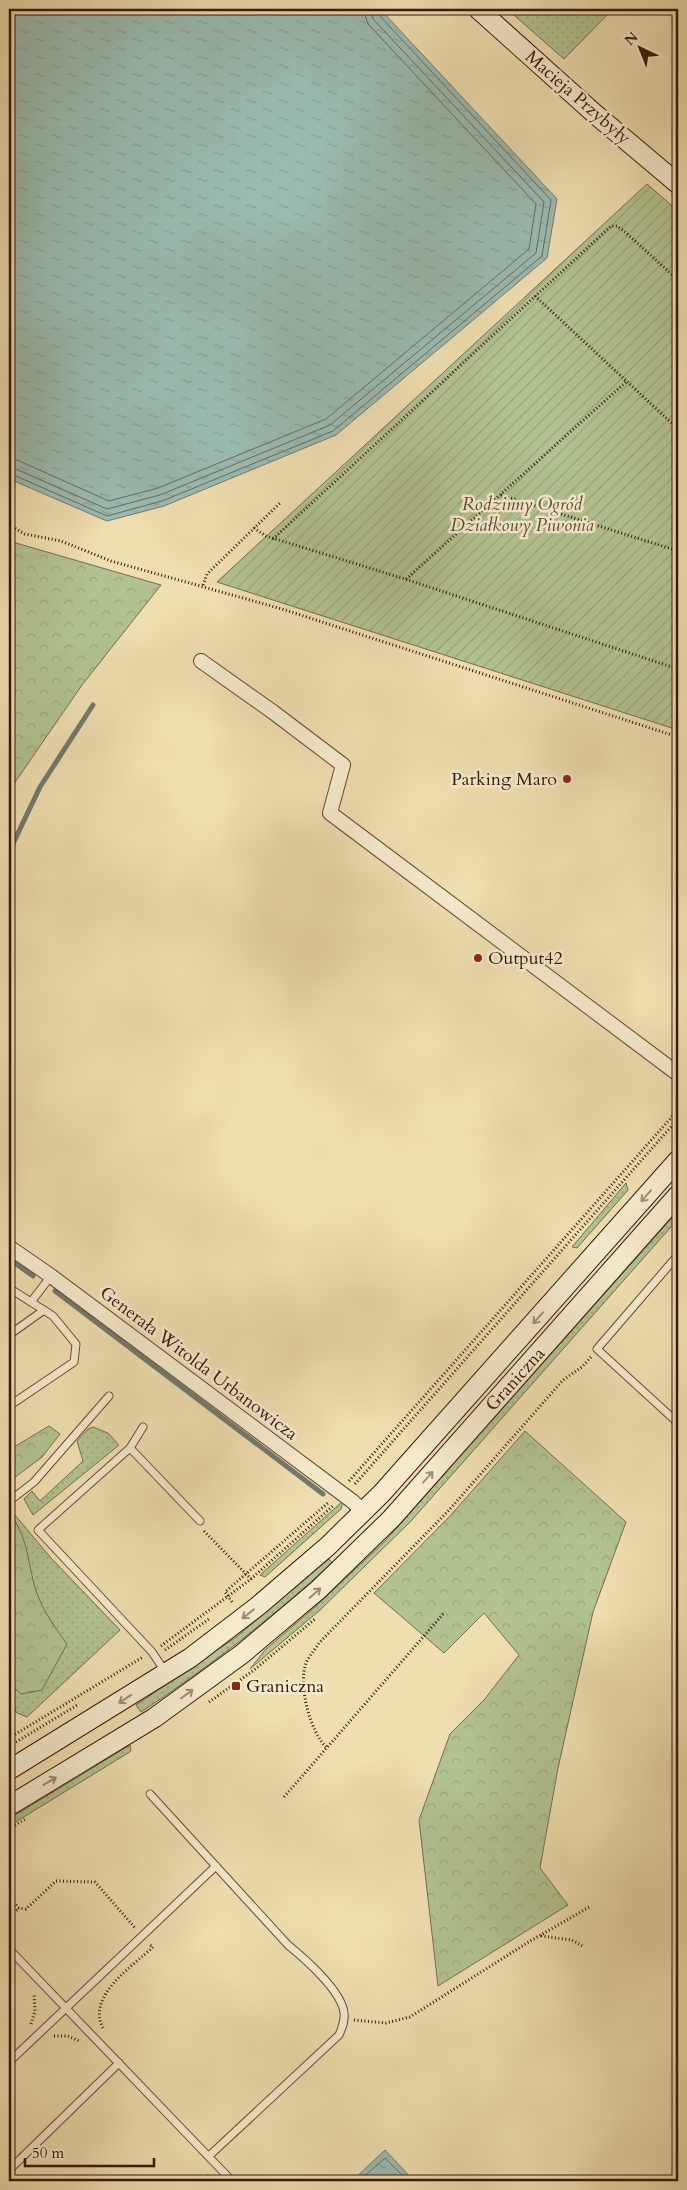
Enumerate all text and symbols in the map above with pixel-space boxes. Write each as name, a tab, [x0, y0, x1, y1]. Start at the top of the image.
north arrow	[614, 22, 664, 72]
text: N	[621, 28, 642, 50]
street label: Macieja Przybyły	[520, 45, 636, 151]
park label: Rodzinny Ogród Działkowy Piwonia	[450, 492, 594, 538]
place label: Parking Maro	[451, 767, 557, 792]
marker: Parking Maro	[561, 773, 573, 785]
place label: Output42	[488, 946, 563, 971]
marker: Output42	[472, 952, 484, 964]
one-way arrow	[640, 1190, 652, 1203]
street label: Generała Witolda Urbanowicza	[94, 1281, 303, 1446]
one-way arrow	[533, 1311, 544, 1324]
street label: Graniczna	[480, 1342, 551, 1417]
one-way arrow	[422, 1470, 434, 1483]
one-way arrow	[308, 1587, 321, 1599]
one-way arrow	[242, 1608, 255, 1619]
place label: Graniczna	[246, 1674, 324, 1699]
marker: Graniczna	[230, 1680, 242, 1692]
one-way arrow	[180, 1689, 194, 1699]
one-way arrow	[118, 1694, 132, 1704]
one-way arrow	[43, 1776, 57, 1786]
scale bar	[25, 2135, 154, 2167]
text: 50 m	[32, 2143, 64, 2163]

